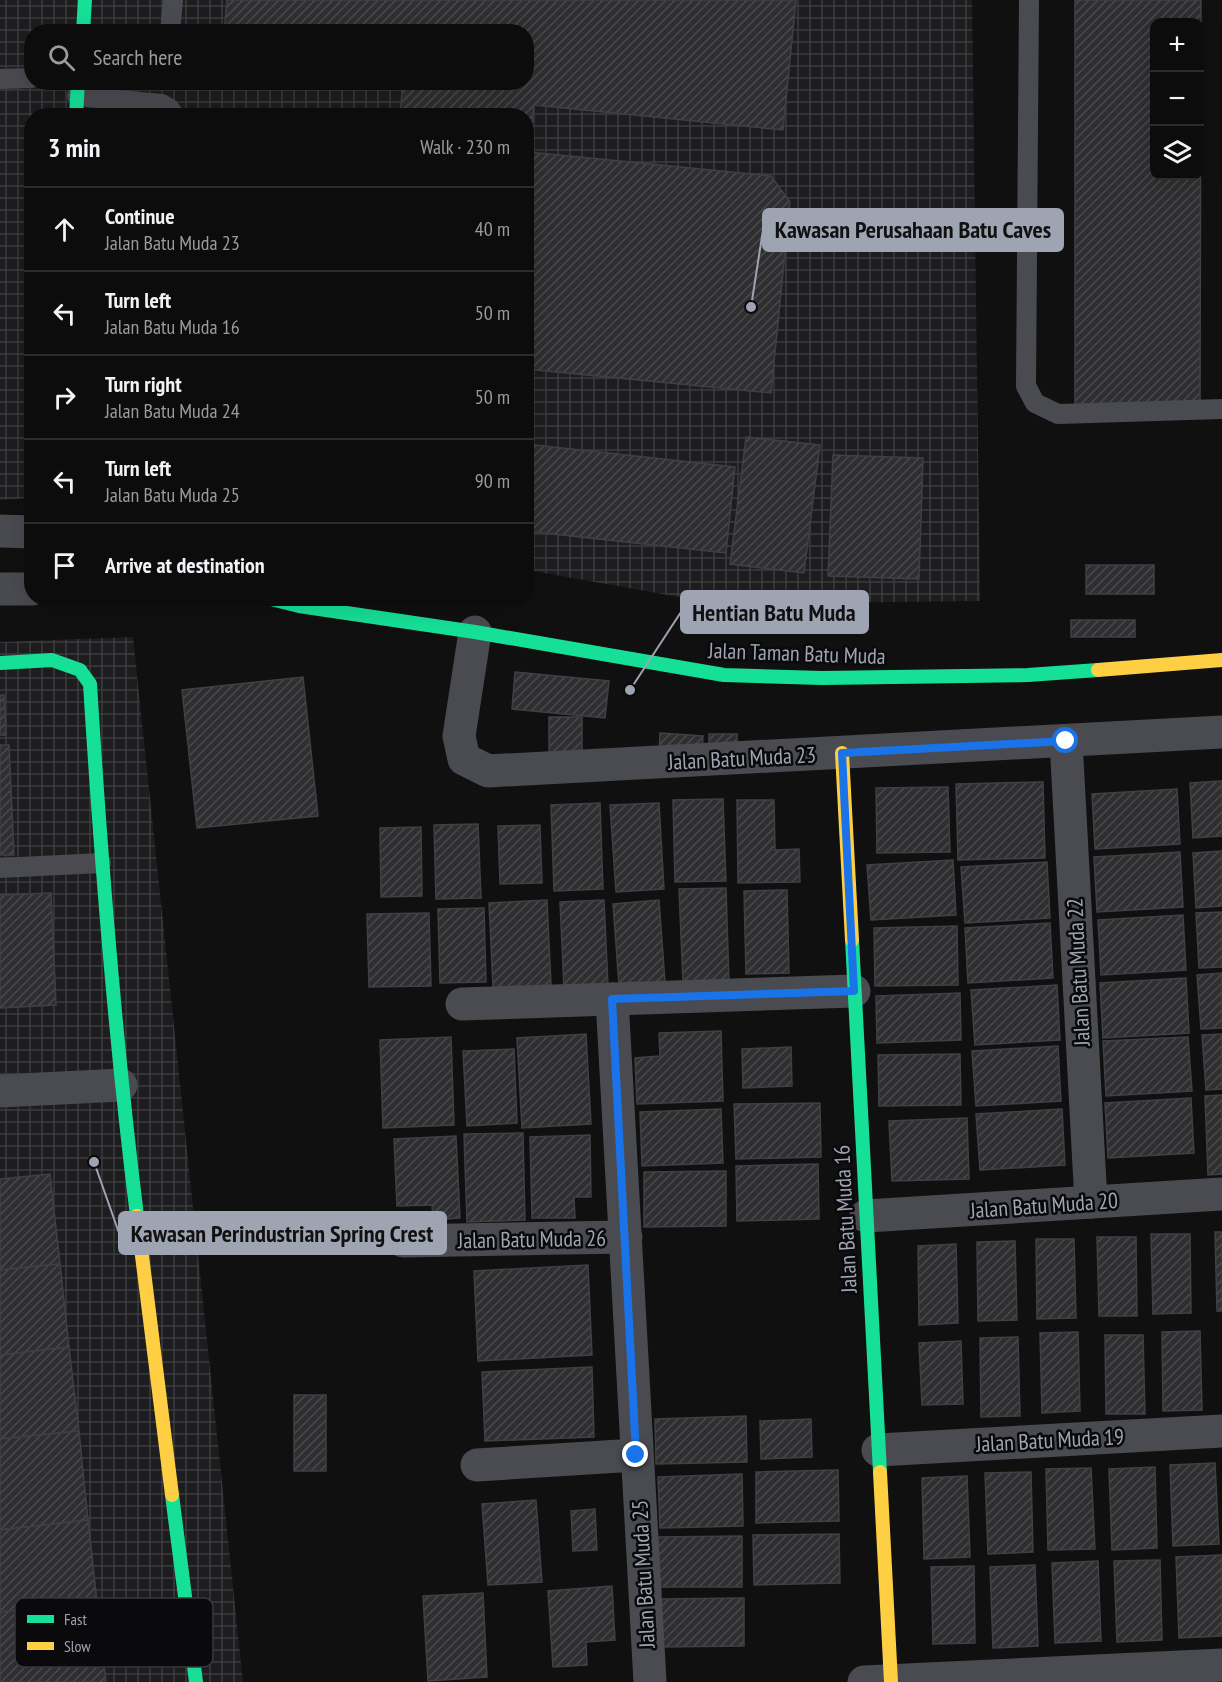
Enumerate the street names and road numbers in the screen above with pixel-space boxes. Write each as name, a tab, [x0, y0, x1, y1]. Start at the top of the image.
street label: Jalan Taman Batu Muda	[707, 636, 886, 670]
street label: Jalan Batu Muda 23	[666, 740, 817, 776]
street label: Jalan Batu Muda 22	[1060, 897, 1096, 1048]
street label: Jalan Batu Muda 16	[827, 1144, 863, 1295]
street label: Jalan Batu Muda 20	[968, 1186, 1119, 1224]
street label: Jalan Batu Muda 26	[457, 1224, 606, 1254]
street label: Jalan Batu Muda 19	[974, 1422, 1125, 1458]
street label: Jalan Batu Muda 25	[625, 1499, 661, 1650]

